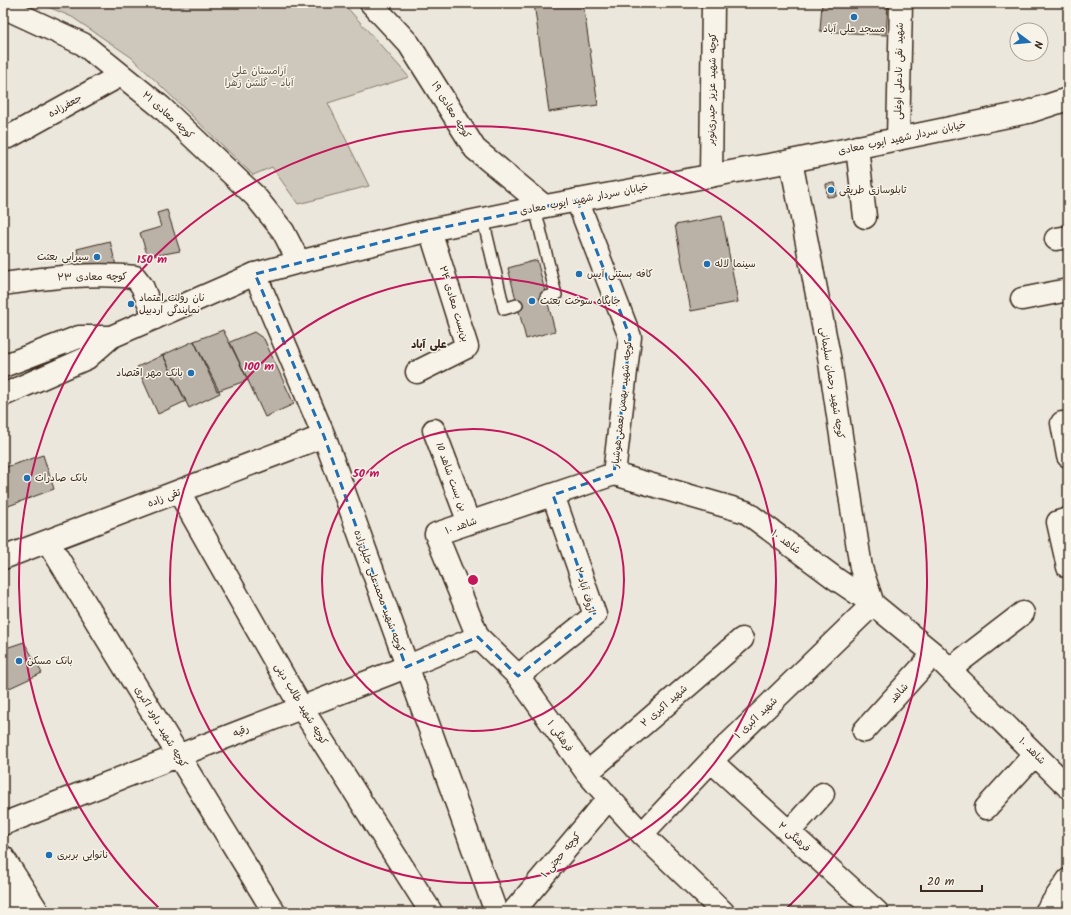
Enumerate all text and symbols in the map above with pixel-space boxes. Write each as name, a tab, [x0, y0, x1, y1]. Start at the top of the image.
marker: مسجد علی آباد	[849, 12, 859, 22]
place label: مسجد علی آباد	[823, 21, 885, 37]
street label: شهید نقی نادعلی اوغلی	[890, 22, 908, 120]
north arrow	[1009, 22, 1049, 62]
street label: کوچه شهید عزیز حیدری‌نوبر	[703, 33, 721, 146]
text: N	[1028, 39, 1047, 50]
park label: آرامستان علی آباد - گلشن زهرا	[225, 63, 294, 91]
street label: کوچه معادی ۱۹	[427, 78, 475, 142]
street label: کوچه معادی ۲۱	[138, 87, 198, 143]
street label: جعفرزاده	[45, 90, 85, 122]
street label: خیابان سردار شهید ایوب معادی	[837, 117, 968, 159]
street label: خیابان سردار شهید ایوب معادی	[518, 179, 650, 219]
place label: تابلوسازی طریقی	[839, 182, 907, 198]
marker: تابلوسازی طریقی	[826, 185, 836, 195]
place label: سیرابی بعثت	[37, 249, 89, 265]
text: 150 m	[137, 250, 167, 269]
marker: سیرابی بعثت	[92, 252, 102, 262]
place label: سینما لاله	[715, 256, 756, 272]
marker: سینما لاله	[702, 259, 712, 269]
street label: بن‌بست معادی ۲۴	[435, 264, 473, 344]
place label: کافه بستنی آیس	[587, 266, 653, 282]
street label: کوچه معادی ۲۳	[57, 268, 127, 286]
marker: کافه بستنی آیس	[574, 269, 584, 279]
place label: نان رولت اعتماد نمایندگی اردبیل	[139, 290, 204, 318]
place label: جایگاه سوخت بعثت	[540, 293, 621, 309]
marker: جایگاه سوخت بعثت	[527, 296, 537, 306]
marker: نان رولت اعتماد نمایندگی اردبیل	[126, 299, 136, 309]
street label: کوچه شهید رحمان سلیمانی	[815, 326, 849, 440]
district label: علی آباد	[411, 336, 447, 354]
street label: کوچه شهید بهمن نعمتی‌هوشیار	[607, 339, 637, 470]
text: 100 m	[244, 357, 274, 376]
place label: بانک مهر اقتصاد	[116, 365, 183, 381]
marker: بانک مهر اقتصاد	[186, 368, 196, 378]
street label: بن بست شاهد 10	[431, 440, 471, 514]
text: 50 m	[352, 464, 380, 483]
place label: بانک صادرات	[35, 470, 88, 486]
marker: بانک صادرات	[22, 473, 32, 483]
street label: تقی زاده	[145, 484, 183, 512]
street label: شاهد ۱۰	[443, 513, 479, 539]
street label: شاهد ۱۰	[768, 526, 804, 558]
street label: کوچه شهید محمدعلی جلیل‌زاده	[349, 527, 409, 655]
street label: اروف آباد ۲	[570, 565, 600, 615]
centre of rings	[466, 573, 480, 587]
place label: بانک مسکن	[27, 653, 73, 669]
marker: بانک مسکن	[14, 656, 24, 666]
street label: کوچه شهید طالب دینی	[270, 660, 332, 748]
street label: شاهد	[886, 679, 912, 707]
street label: شهید اکبری ۲	[637, 681, 691, 731]
street label: کوچه شهید داود اکبری	[130, 683, 192, 771]
street label: شهید اکبری ۱	[731, 693, 781, 743]
street label: فرهنگی ۱	[543, 717, 577, 755]
street label: رقیه	[231, 721, 252, 741]
street label: شاهد ۱۰	[1015, 734, 1049, 768]
street label: فرهنگی ۲	[774, 818, 814, 856]
street label: کوچه حجتی ۱	[537, 829, 585, 881]
place label: نانوایی بربری	[57, 847, 109, 863]
marker: نانوایی بربری	[44, 850, 54, 860]
scale bar	[921, 867, 982, 893]
text: 20 m	[927, 872, 955, 891]

